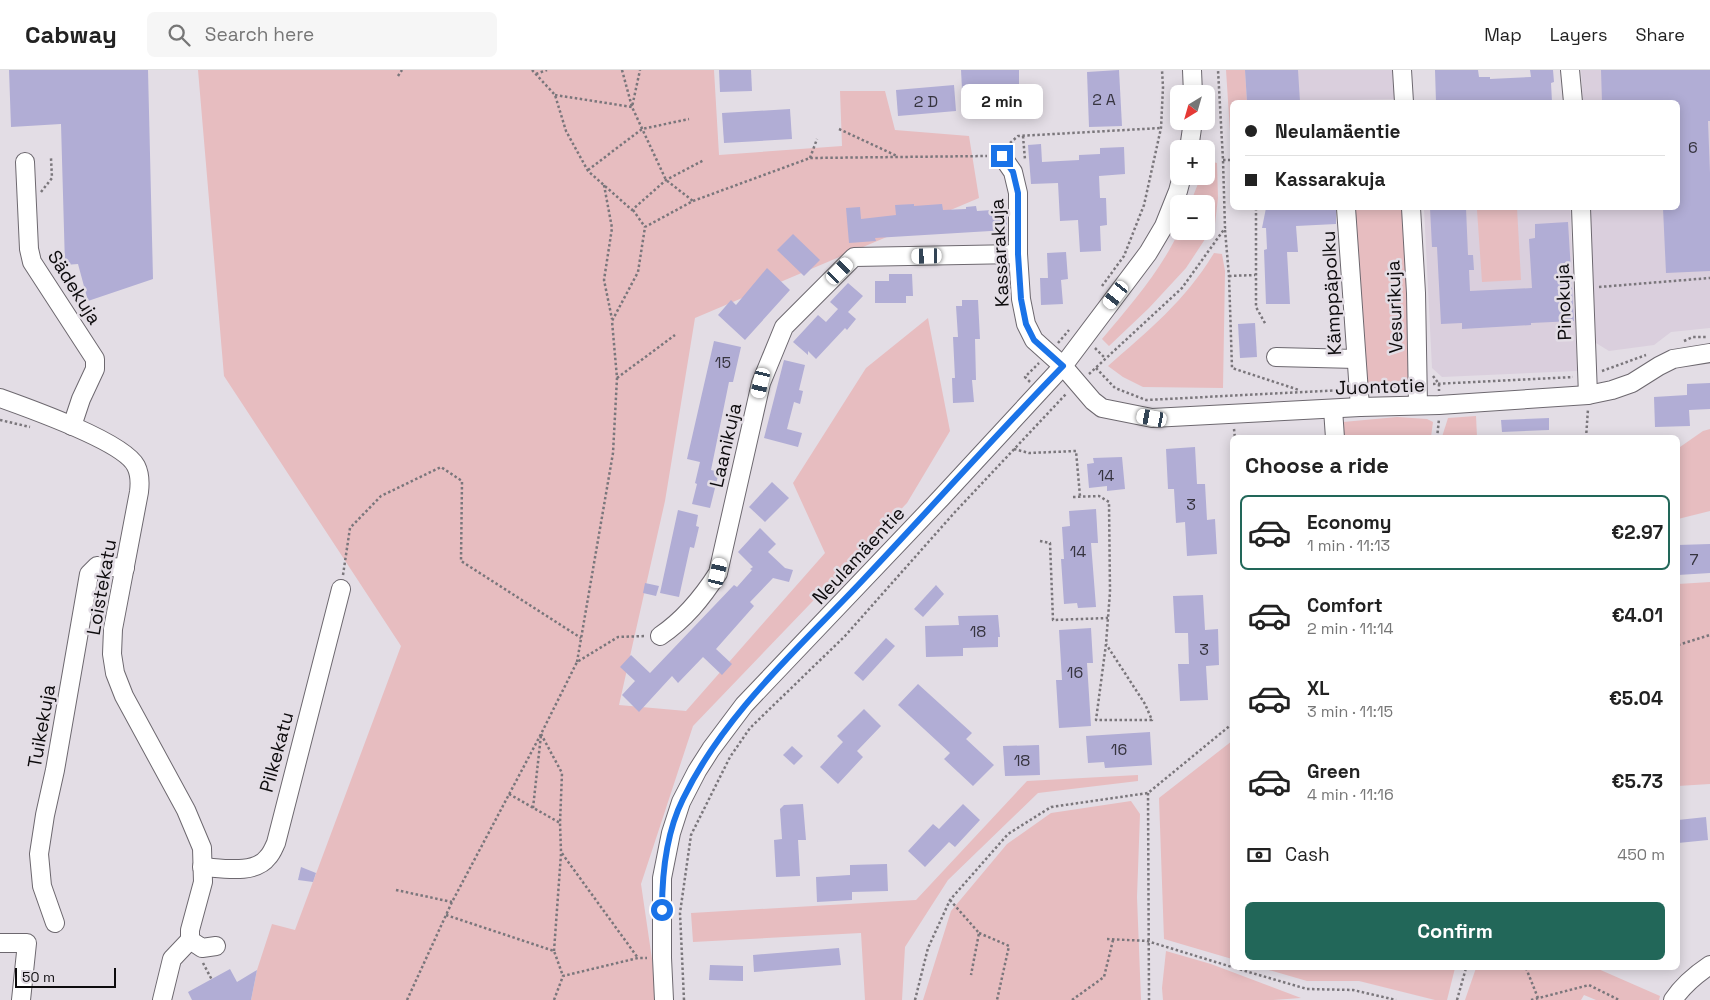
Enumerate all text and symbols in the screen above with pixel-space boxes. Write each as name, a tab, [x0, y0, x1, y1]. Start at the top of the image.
search box	[147, 12, 497, 57]
text: Cabway	[25, 19, 117, 50]
icon: search	[165, 21, 193, 49]
text: Search here	[205, 22, 314, 47]
text: Map	[1484, 23, 1522, 46]
text: Layers	[1550, 23, 1607, 46]
text: Share	[1635, 23, 1685, 46]
callout: 2 min	[961, 83, 1043, 118]
north arrow	[1170, 85, 1215, 130]
map controls	[1170, 85, 1215, 240]
house number: 2 A	[1092, 89, 1116, 110]
house number: 2 D	[914, 91, 938, 112]
text: 2 min	[981, 91, 1023, 112]
text: Neulamäentie	[1275, 119, 1401, 144]
house number: 6	[1688, 137, 1698, 158]
button: +	[1170, 140, 1215, 185]
route end	[991, 145, 1013, 167]
text: Kassarakuja	[1275, 167, 1385, 192]
button: −	[1170, 195, 1215, 240]
street label: Kassarakuja	[984, 198, 1015, 308]
street label: Kämppäpolku	[1316, 230, 1347, 356]
street label: Sädekuja	[42, 245, 107, 329]
car	[911, 248, 942, 264]
car	[824, 255, 855, 287]
street label: Vesurikuja	[1380, 260, 1409, 354]
street label: Pinokuja	[1550, 263, 1577, 341]
car	[1100, 279, 1131, 311]
house number: 15	[715, 352, 731, 373]
car	[750, 367, 771, 399]
street label: Juontotie	[1335, 372, 1425, 401]
street label: Laanikuja	[704, 400, 747, 490]
car	[1135, 408, 1168, 428]
text: Choose a ride	[1245, 451, 1389, 479]
house number: 14	[1098, 465, 1114, 486]
house number: 3	[1186, 494, 1196, 515]
street label: Neulamäentie	[806, 501, 910, 610]
icon: car	[1247, 510, 1292, 555]
text: Economy	[1307, 510, 1391, 535]
text: €2.97	[1611, 520, 1663, 545]
text: 1 min · 11:13	[1307, 535, 1390, 556]
street label: Loistekatu	[81, 537, 122, 637]
house number: 14	[1070, 541, 1086, 562]
house number: 7	[1689, 549, 1699, 570]
car	[707, 557, 728, 589]
icon: car	[1247, 593, 1292, 638]
text: Comfort	[1307, 593, 1383, 618]
text: €4.01	[1612, 603, 1663, 628]
text: 2 min · 11:14	[1307, 618, 1394, 639]
house number: 18	[970, 621, 986, 642]
house number: 3	[1199, 639, 1209, 660]
house number: 16	[1067, 662, 1083, 683]
icon: car	[1247, 676, 1292, 721]
text: XL	[1307, 676, 1330, 701]
street label: Tuikekuja	[22, 682, 61, 770]
text: €5.04	[1609, 686, 1663, 711]
text: 3 min · 11:15	[1307, 701, 1393, 722]
street label: Pilkekatu	[254, 709, 299, 795]
house number: 16	[1111, 739, 1127, 760]
house number: 18	[1014, 750, 1030, 771]
icon: car	[1247, 759, 1292, 804]
text: Green	[1307, 759, 1360, 784]
text: €5.73	[1612, 769, 1663, 794]
text: 4 min · 11:16	[1307, 784, 1394, 805]
icon: cash	[1245, 841, 1273, 869]
text: Cash	[1285, 842, 1330, 867]
text: 450 m	[1617, 844, 1665, 865]
route start	[651, 899, 673, 921]
button: Confirm	[1245, 902, 1665, 960]
scale bar	[15, 965, 116, 988]
text: 50 m	[22, 968, 55, 986]

